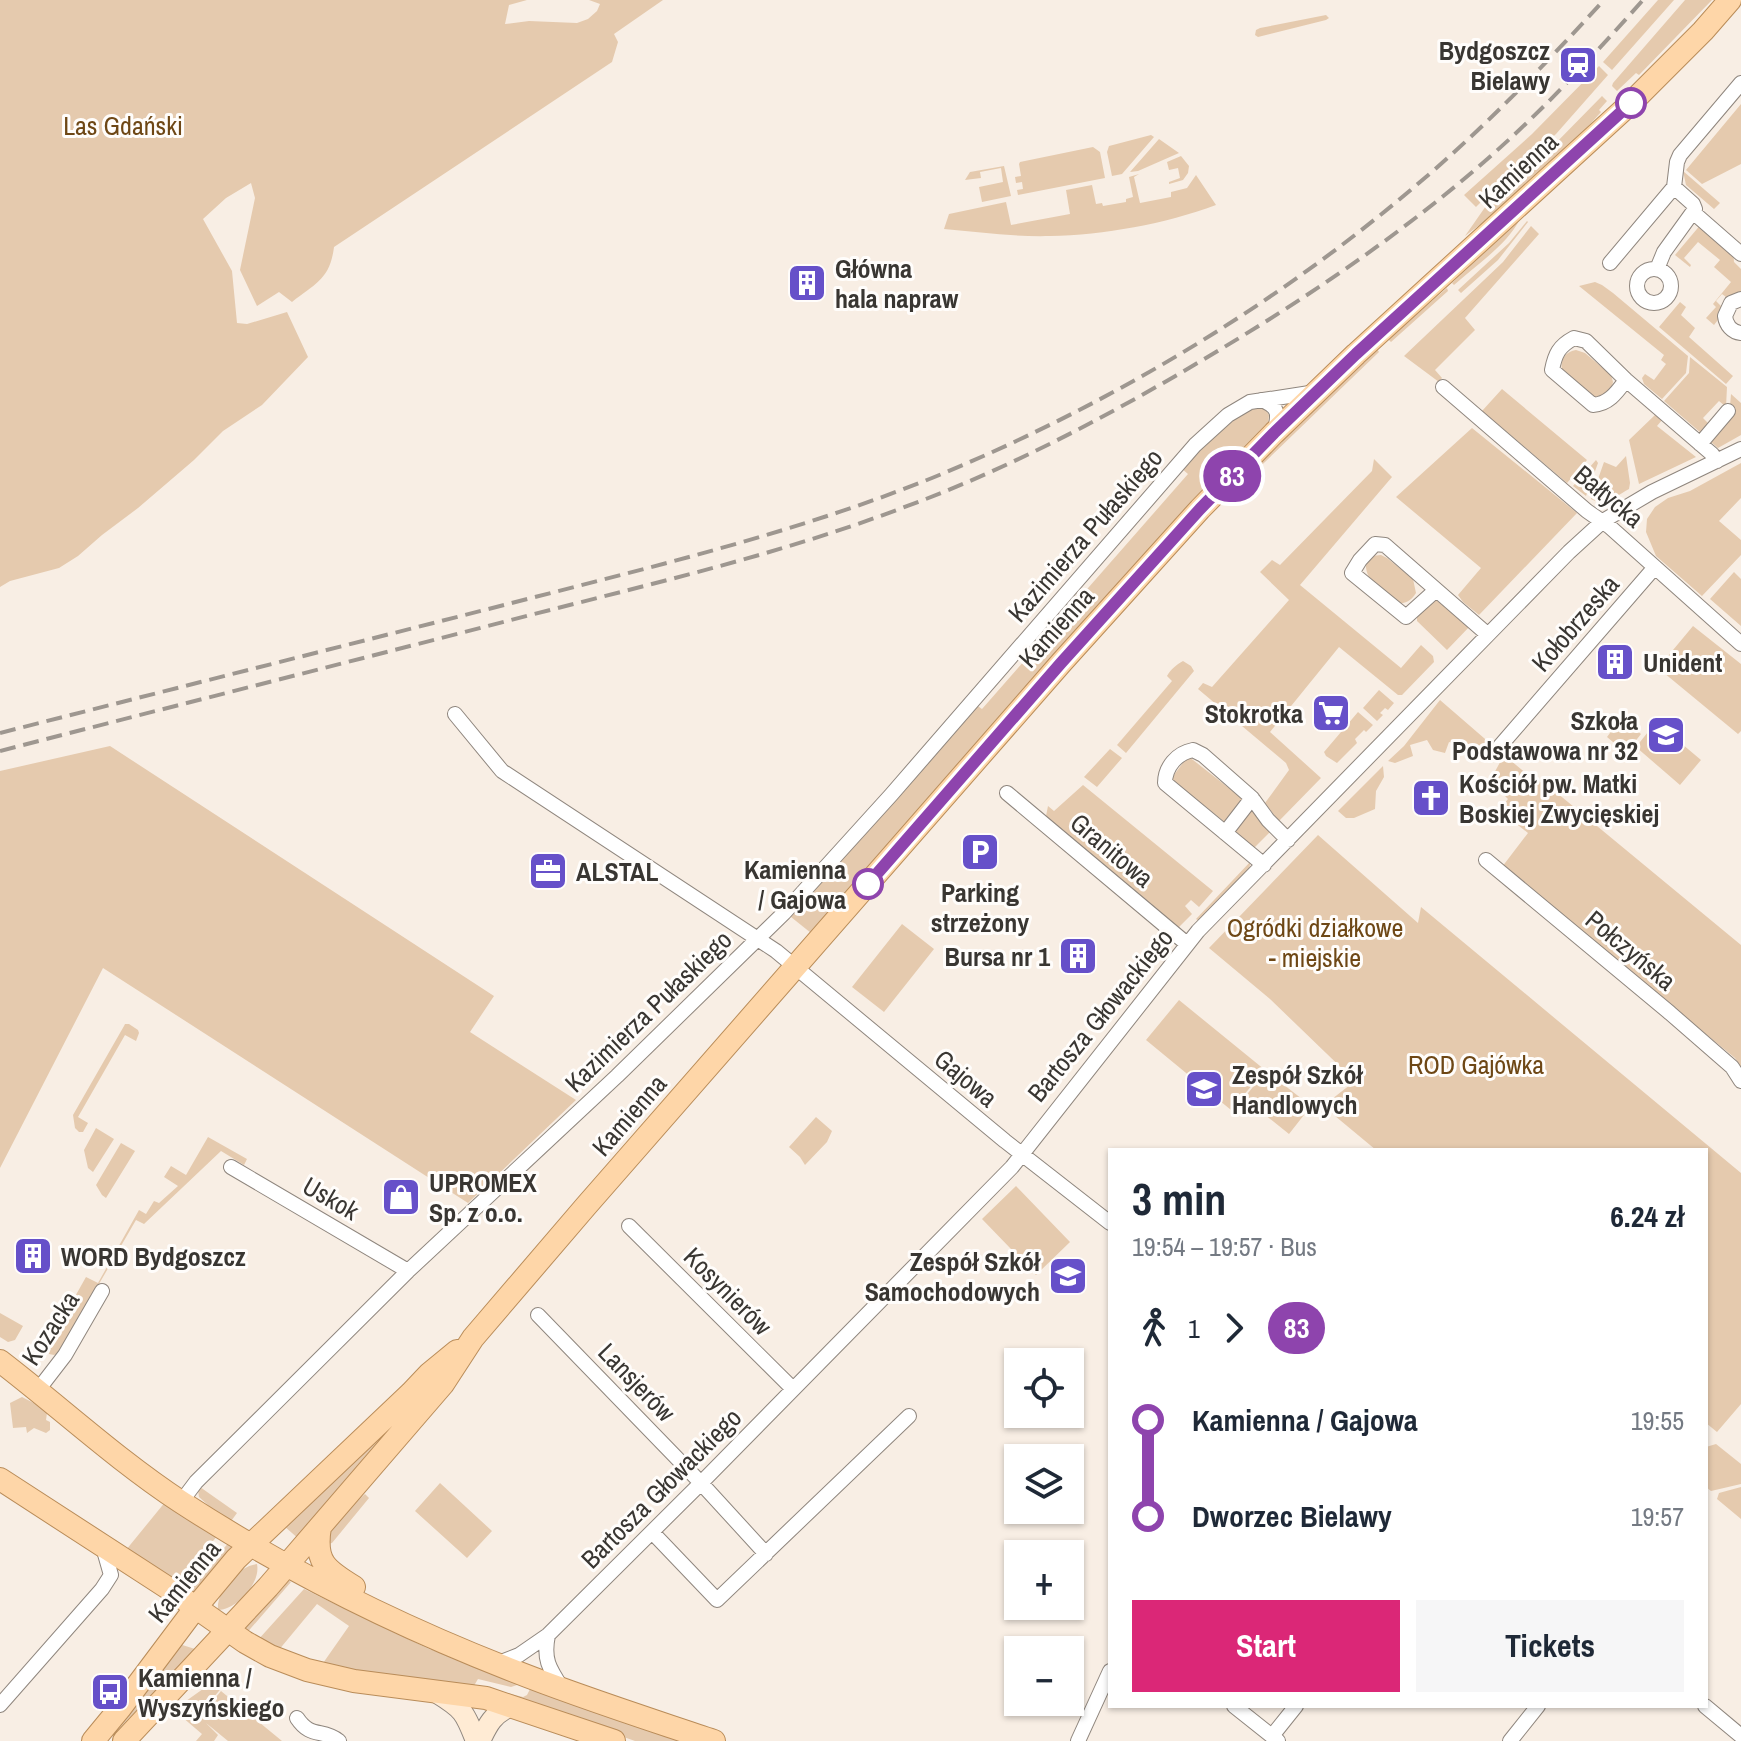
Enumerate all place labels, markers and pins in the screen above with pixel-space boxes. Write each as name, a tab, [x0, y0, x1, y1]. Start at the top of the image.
place label: Bydgoszcz Bielawy	[1439, 33, 1550, 98]
station icon: Bydgoszcz Bielawy	[1557, 44, 1599, 86]
unlabelled marker	[1616, 88, 1646, 118]
place label: Główna hala napraw	[835, 251, 959, 316]
building icon: Główna hala napraw	[786, 262, 828, 304]
building icon: Unident	[1594, 641, 1636, 683]
place label: Unident	[1643, 645, 1722, 680]
supermarket icon: Stokrotka	[1310, 692, 1352, 734]
place label: Stokrotka	[1205, 696, 1303, 731]
place label: Szkoła Podstawowa nr 32	[1452, 703, 1638, 768]
school or university icon: Szkoła Podstawowa nr 32	[1645, 714, 1687, 756]
place label: Kościół pw. Matki Boskiej Zwycięskiej	[1459, 766, 1659, 831]
church icon: Kościół pw. Matki Boskiej Zwycięskiej	[1410, 777, 1452, 819]
parking icon: Parking strzeżony	[959, 831, 1001, 873]
office icon: ALSTAL	[527, 850, 569, 892]
place label: Kamienna / Gajowa	[744, 852, 846, 917]
place label: ALSTAL	[576, 854, 659, 889]
marker: Kamienna / Gajowa	[853, 869, 883, 899]
place label: Parking strzeżony	[931, 875, 1029, 940]
building icon: Bursa nr 1	[1057, 935, 1099, 977]
place label: Bursa nr 1	[945, 939, 1050, 974]
place label: Zespół Szkół Handlowych	[1232, 1057, 1363, 1122]
school or university icon: Zespół Szkół Handlowych	[1183, 1068, 1225, 1110]
place label: UPROMEX Sp. z o.o.	[429, 1165, 538, 1230]
shop icon: UPROMEX Sp. z o.o.	[380, 1176, 422, 1218]
building icon: WORD Bydgoszcz	[12, 1235, 54, 1277]
place label: WORD Bydgoszcz	[61, 1239, 246, 1274]
place label: Zespół Szkół Samochodowych	[865, 1244, 1041, 1309]
school or university icon: Zespół Szkół Samochodowych	[1047, 1255, 1089, 1297]
place label: Kamienna / Wyszyńskiego	[138, 1660, 285, 1725]
bus stop icon: Kamienna / Wyszyńskiego	[89, 1671, 131, 1713]

